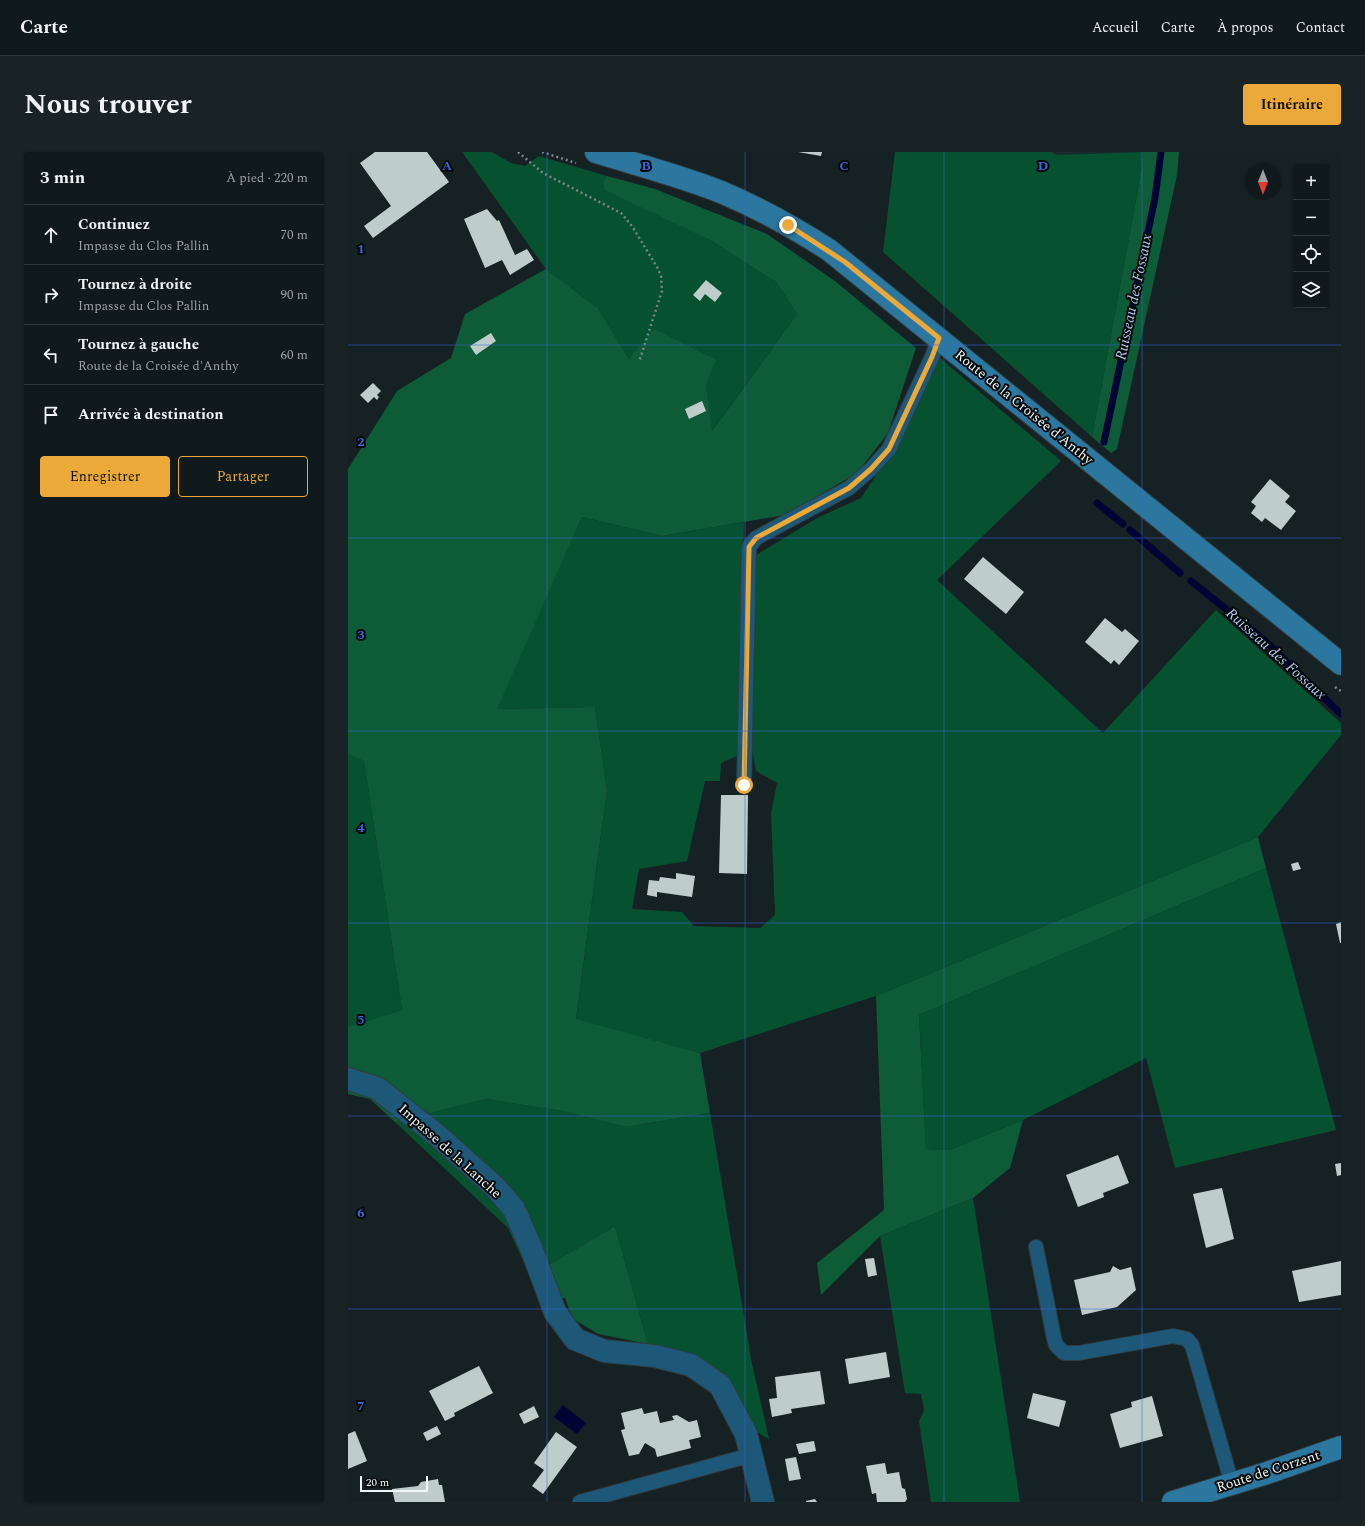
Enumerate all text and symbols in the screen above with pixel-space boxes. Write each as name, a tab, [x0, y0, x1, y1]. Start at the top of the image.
text: Carte	[20, 13, 68, 42]
text: Accueil	[1092, 17, 1139, 38]
text: Carte	[1161, 17, 1195, 38]
text: À propos	[1217, 17, 1274, 38]
text: Contact	[1296, 17, 1345, 38]
text: Nous trouver	[24, 83, 192, 126]
button: Itinéraire	[1243, 84, 1341, 125]
text: A	[442, 156, 452, 176]
text: B	[641, 156, 651, 176]
text: C	[839, 156, 849, 176]
text: D	[1038, 156, 1048, 176]
north arrow	[1245, 164, 1281, 200]
map controls	[1293, 164, 1329, 308]
button: +	[1293, 164, 1329, 200]
text: 3 min	[40, 165, 85, 191]
text: À pied · 220 m	[226, 168, 308, 188]
button: −	[1293, 200, 1329, 236]
text: Continuez	[78, 213, 150, 236]
route end	[779, 216, 797, 234]
icon: ahead	[40, 224, 62, 246]
text: 70 m	[281, 225, 308, 245]
water label: Ruisseau des Fossaux	[1109, 231, 1159, 362]
text: Impasse du Clos Pallin	[78, 236, 209, 256]
button: locate	[1293, 236, 1329, 272]
text: 1	[357, 239, 365, 259]
button: layers	[1293, 272, 1329, 308]
text: Tournez à droite	[78, 273, 192, 296]
icon: right	[40, 284, 62, 306]
text: 90 m	[281, 285, 308, 305]
text: Impasse du Clos Pallin	[78, 296, 209, 316]
text: Tournez à gauche	[78, 333, 199, 356]
icon: left	[40, 344, 62, 366]
street label: Route de la Croisée d'Anthy	[950, 344, 1099, 470]
text: 60 m	[281, 345, 308, 365]
text: Route de la Croisée d'Anthy	[78, 356, 239, 376]
text: Arrivée à destination	[78, 403, 224, 426]
icon: arrive	[40, 404, 62, 426]
text: 2	[357, 432, 365, 452]
button: Enregistrer	[40, 456, 170, 497]
button: Partager	[178, 456, 308, 497]
water label: Ruisseau des Fossaux	[1221, 602, 1332, 706]
text: 3	[357, 625, 365, 645]
route start	[735, 776, 753, 794]
text: 4	[357, 818, 365, 838]
text: 5	[357, 1010, 365, 1030]
street label: Impasse de la Lanche	[394, 1099, 506, 1203]
text: 6	[357, 1203, 365, 1223]
text: 7	[357, 1396, 365, 1416]
street label: Route de Corzent	[1214, 1444, 1323, 1498]
scale bar	[360, 1474, 428, 1493]
text: 20 m	[366, 1474, 389, 1491]

